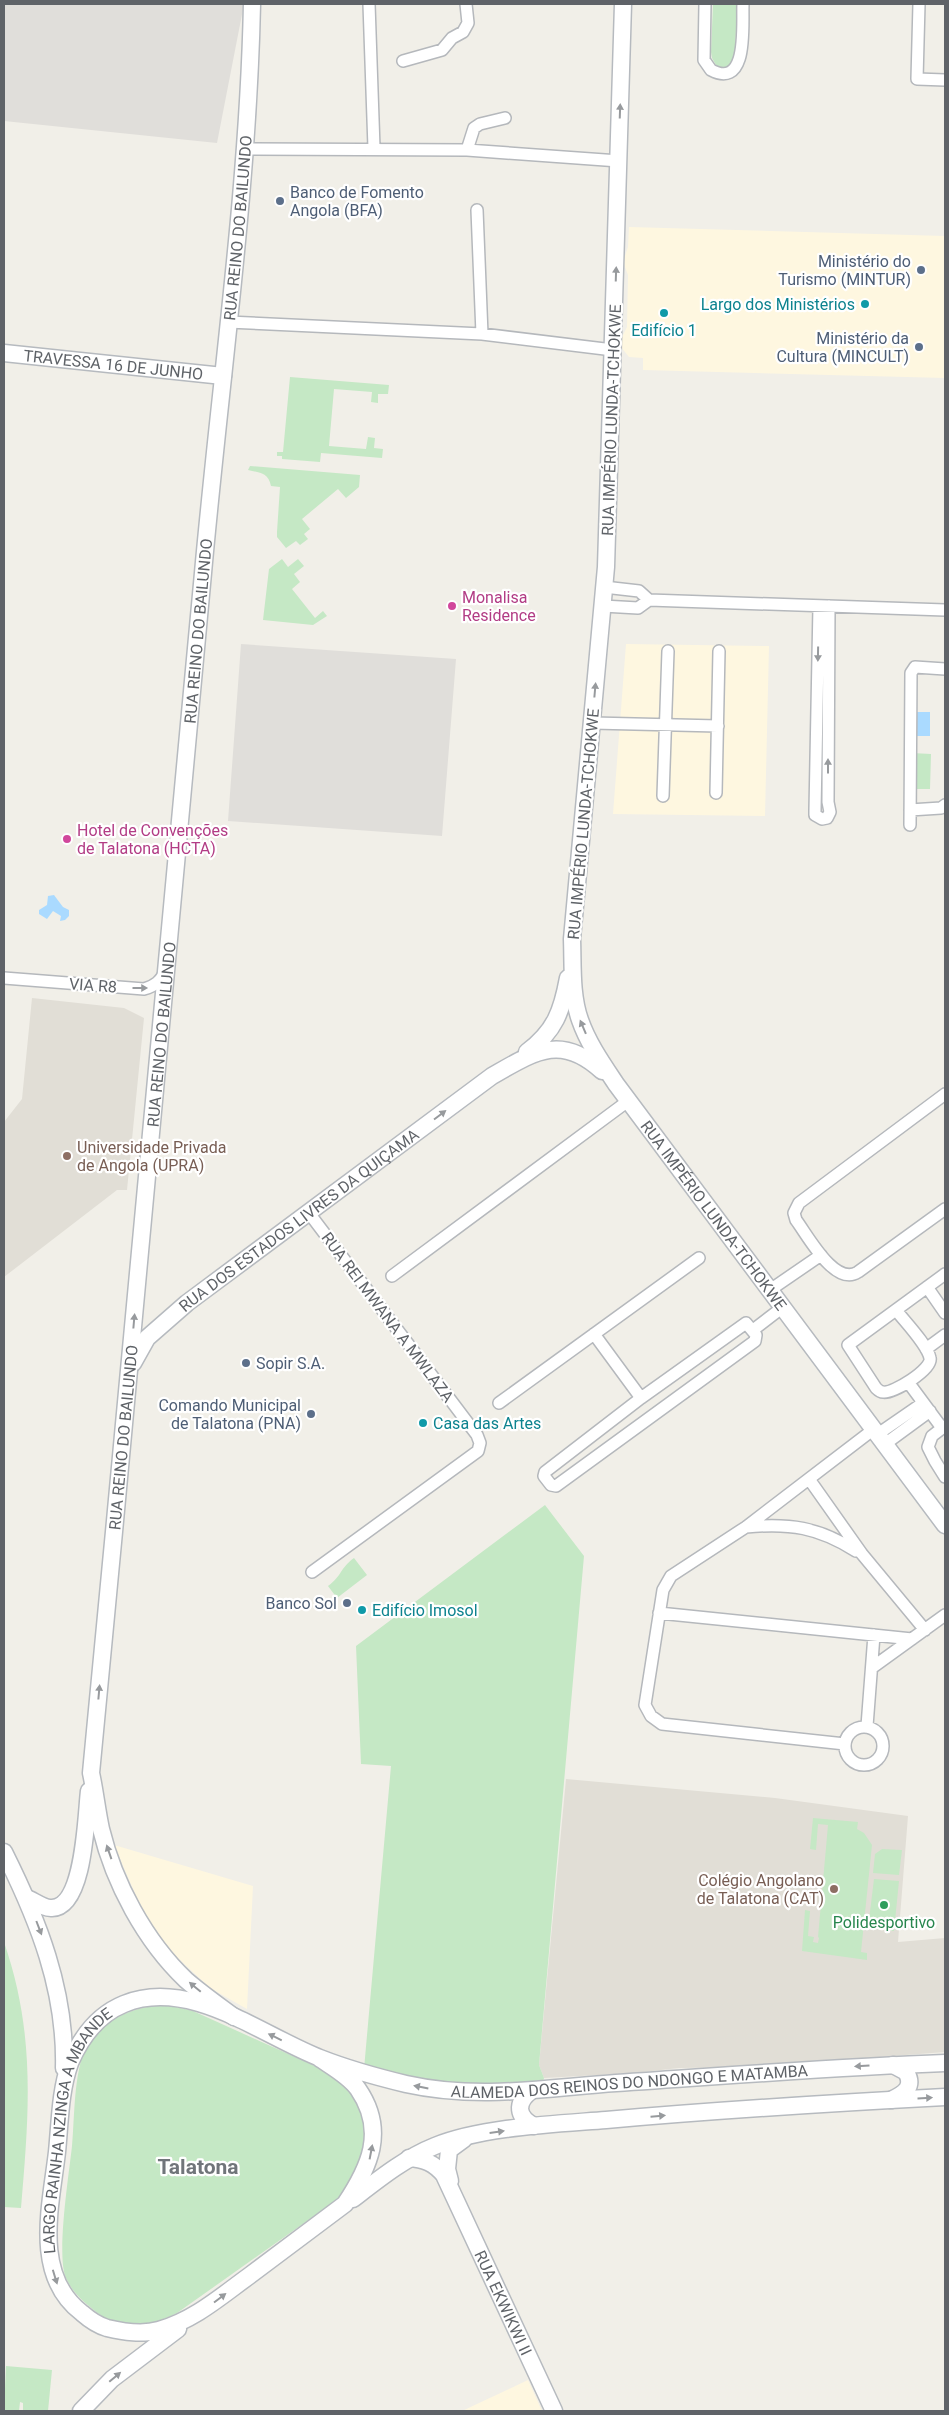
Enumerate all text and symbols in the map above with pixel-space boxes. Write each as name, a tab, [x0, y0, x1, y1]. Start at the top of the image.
one-way arrow	[617, 103, 625, 119]
street label: RUA REINO DO BAILUNDO	[220, 135, 256, 322]
place label: Banco de Fomento Angola (BFA)	[290, 183, 424, 220]
marker: Banco de Fomento Angola (BFA)	[274, 195, 286, 207]
place label: Ministério do Turismo (MINTUR)	[778, 252, 911, 289]
marker: Ministério do Turismo (MINTUR)	[915, 264, 927, 276]
one-way arrow	[612, 266, 620, 282]
place label: Largo dos Ministérios	[701, 295, 855, 314]
marker: Largo dos Ministérios	[859, 298, 871, 310]
street label: RUA IMPÉRIO LUNDA-TCHOKWE	[598, 304, 625, 536]
marker: Edifício 1	[658, 307, 670, 319]
place label: Edifício 1	[631, 321, 697, 340]
place label: Ministério da Cultura (MINCULT)	[776, 329, 909, 366]
marker: Ministério da Cultura (MINCULT)	[913, 341, 925, 353]
street label: TRAVESSA 16 DE JUNHO	[23, 346, 204, 384]
street label: RUA REINO DO BAILUNDO	[181, 538, 216, 724]
place label: Monalisa Residence	[462, 588, 536, 625]
marker: Monalisa Residence	[446, 600, 458, 612]
one-way arrow	[814, 647, 822, 663]
one-way arrow	[592, 682, 600, 698]
street label: RUA IMPÉRIO LUNDA-TCHOKWE	[564, 708, 603, 940]
one-way arrow	[824, 758, 832, 774]
place label: Hotel de Convenções de Talatona (HCTA)	[77, 821, 228, 858]
marker: Hotel de Convenções de Talatona (HCTA)	[61, 833, 73, 845]
street label: RUA REINO DO BAILUNDO	[144, 941, 180, 1128]
street label: VIA R8	[68, 974, 118, 997]
one-way arrow	[132, 984, 148, 992]
one-way arrow	[578, 1020, 586, 1034]
one-way arrow	[433, 1110, 446, 1121]
street label: RUA IMPÉRIO LUNDA-TCHOKWE	[637, 1117, 791, 1314]
street label: RUA DOS ESTADOS LIVRES DA QUIÇAMA	[175, 1125, 423, 1316]
place label: Universidade Privada de Angola (UPRA)	[77, 1138, 226, 1175]
marker: Universidade Privada de Angola (UPRA)	[61, 1150, 73, 1162]
street label: RUA REI MWANA A MWLAZA	[317, 1229, 458, 1406]
one-way arrow	[130, 1313, 138, 1329]
street label: RUA REINO DO BAILUNDO	[105, 1344, 142, 1531]
place label: Sopir S.A.	[256, 1354, 325, 1373]
marker: Sopir S.A.	[240, 1357, 252, 1369]
place label: Comando Municipal de Talatona (PNA)	[158, 1396, 301, 1433]
marker: Comando Municipal de Talatona (PNA)	[305, 1408, 317, 1420]
place label: Casa das Artes	[433, 1414, 541, 1433]
marker: Casa das Artes	[417, 1417, 429, 1429]
place label: Banco Sol	[266, 1594, 337, 1613]
marker: Banco Sol	[341, 1597, 353, 1609]
place label: Edifício Imosol	[372, 1601, 478, 1620]
marker: Edifício Imosol	[356, 1604, 368, 1616]
one-way arrow	[95, 1684, 103, 1700]
one-way arrow	[105, 1845, 112, 1860]
place label: Colégio Angolano de Talatona (CAT)	[697, 1871, 824, 1908]
marker: Colégio Angolano de Talatona (CAT)	[828, 1883, 840, 1895]
marker: Polidesportivo	[878, 1899, 890, 1911]
place label: Polidesportivo	[833, 1913, 935, 1932]
one-way arrow	[36, 1920, 43, 1935]
one-way arrow	[189, 1982, 202, 1993]
street label: LARGO RAINHA NZINGA A MBANDE	[39, 2004, 116, 2255]
one-way arrow	[268, 2032, 282, 2040]
street label: ALAMEDA DOS REINOS DO NDONGO E MATAMBA	[450, 2061, 809, 2102]
one-way arrow	[853, 2063, 869, 2071]
one-way arrow	[412, 2082, 428, 2090]
one-way arrow	[917, 2093, 933, 2101]
one-way arrow	[651, 2111, 667, 2119]
one-way arrow	[489, 2128, 505, 2136]
one-way arrow	[367, 2144, 375, 2160]
district label: Talatona	[157, 2155, 239, 2179]
street label: RUA EKWIKWI II	[470, 2247, 536, 2358]
one-way arrow	[52, 2270, 59, 2285]
one-way arrow	[213, 2292, 226, 2303]
one-way arrow	[109, 2372, 121, 2383]

